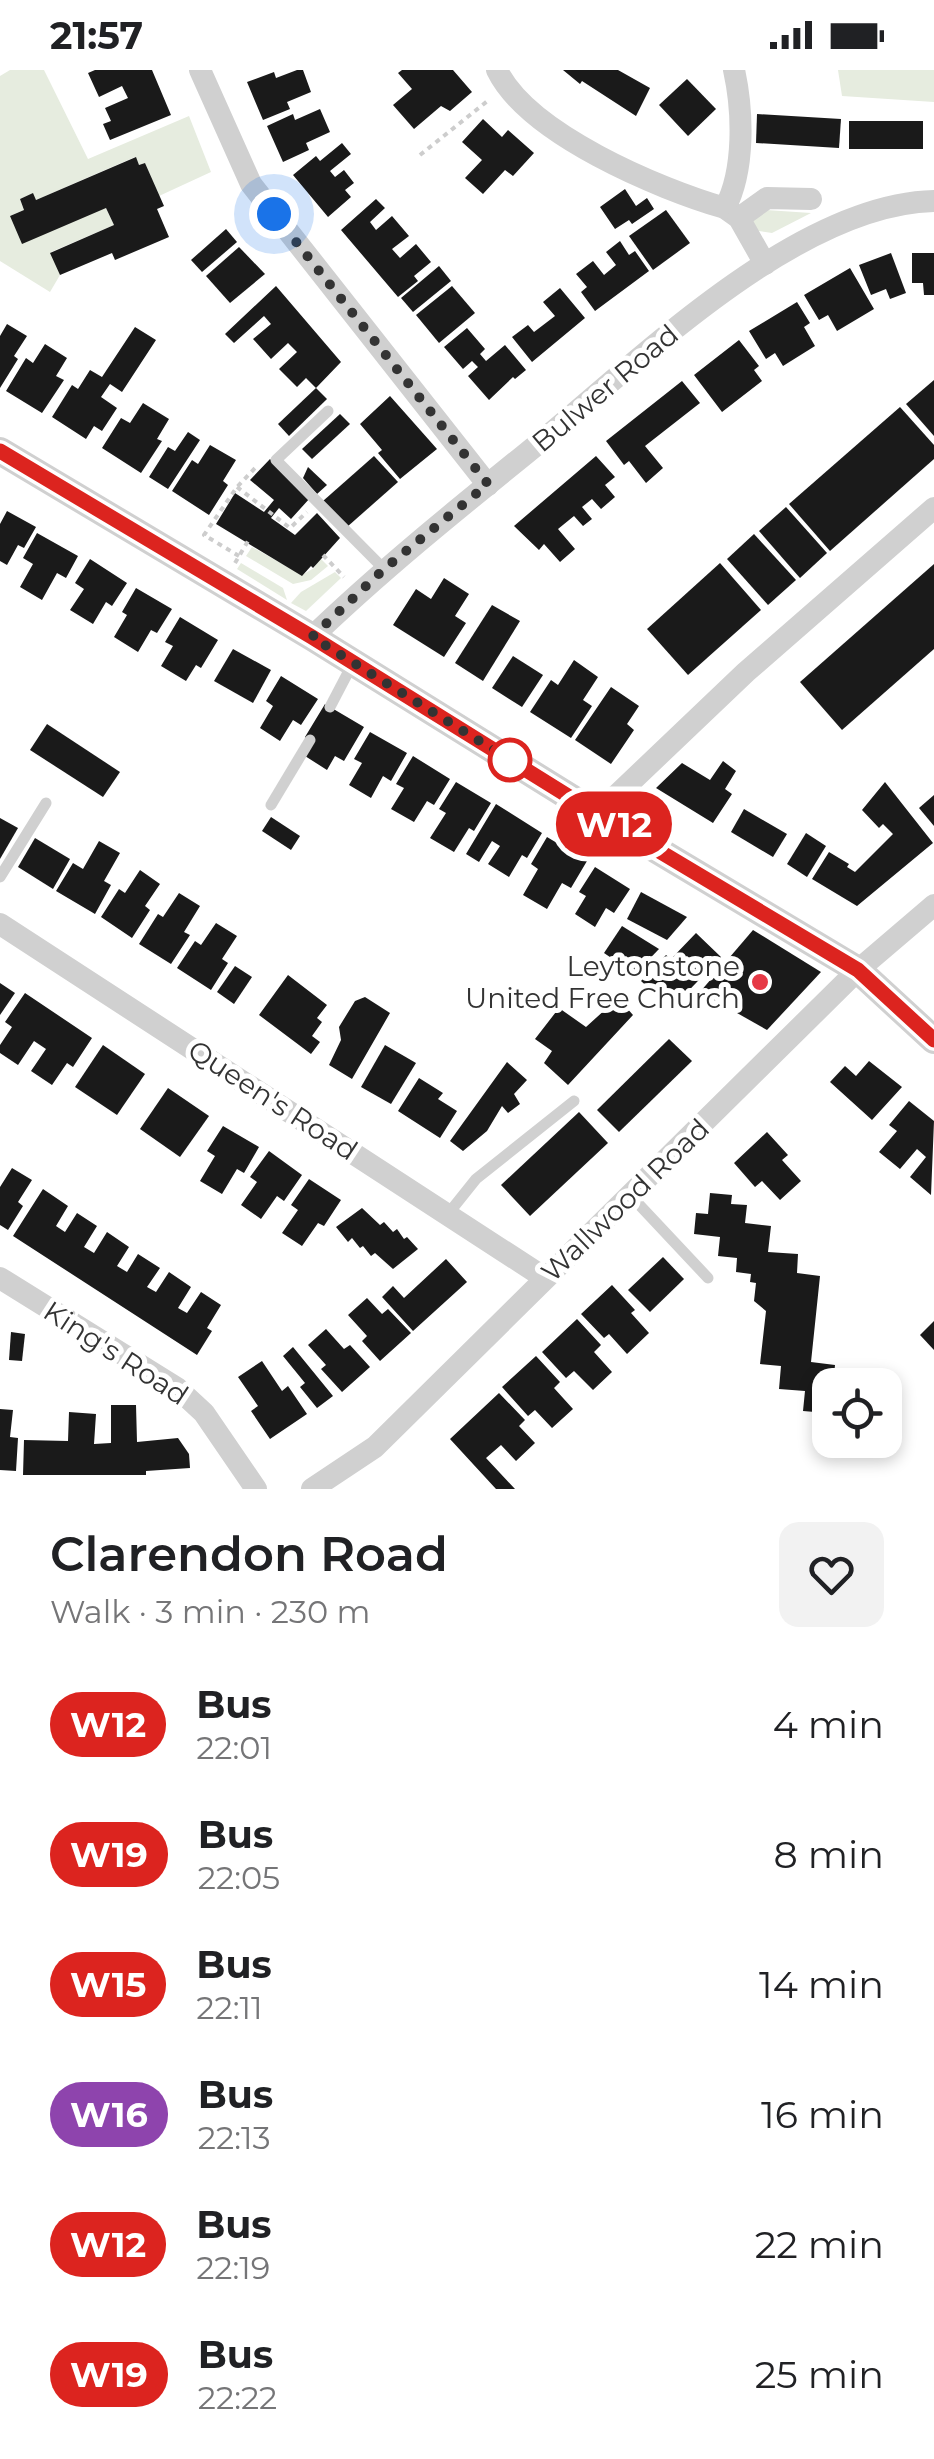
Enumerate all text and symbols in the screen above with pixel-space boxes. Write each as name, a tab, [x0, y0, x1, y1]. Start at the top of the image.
text: 21:57	[50, 12, 143, 59]
your location	[249, 189, 299, 239]
street label: Bulwer Road	[525, 317, 685, 459]
unlabelled marker	[489, 739, 531, 781]
line badge: W12	[556, 792, 672, 856]
text: W12	[576, 803, 652, 846]
place label: Leytonstone United Free Church	[465, 949, 740, 1015]
marker: Leytonstone United Free Church	[749, 971, 771, 993]
street label: Queen's Road	[182, 1033, 364, 1167]
street label: Wallwood Road	[534, 1111, 716, 1289]
street label: King's Road	[37, 1294, 195, 1412]
map controls	[812, 1368, 902, 1458]
button: locate	[812, 1368, 902, 1458]
button: heart	[779, 1522, 884, 1627]
text: Clarendon Road	[50, 1525, 448, 1583]
text: Walk · 3 min · 230 m	[50, 1592, 370, 1631]
text: Bus	[196, 1681, 272, 1728]
text: 4 min	[773, 1701, 884, 1748]
text: W12	[70, 1703, 146, 1746]
text: 22:01	[196, 1728, 272, 1767]
text: Bus	[198, 1811, 273, 1858]
text: 8 min	[774, 1831, 884, 1878]
text: W19	[70, 1833, 148, 1876]
text: 22:05	[198, 1858, 280, 1897]
text: Bus	[196, 1941, 272, 1988]
text: 14 min	[759, 1961, 884, 2008]
text: W15	[70, 1963, 146, 2006]
text: 22:11	[196, 1988, 263, 2027]
text: Bus	[198, 2071, 273, 2118]
text: 16 min	[761, 2091, 884, 2138]
text: W16	[70, 2093, 148, 2136]
text: 22:13	[198, 2118, 271, 2157]
text: Bus	[196, 2201, 272, 2248]
text: 22 min	[755, 2221, 884, 2268]
text: W12	[70, 2223, 146, 2266]
text: 22:19	[196, 2248, 270, 2287]
text: Bus	[198, 2331, 273, 2378]
text: 25 min	[755, 2351, 884, 2398]
text: W19	[70, 2353, 148, 2396]
text: 22:22	[198, 2378, 277, 2417]

